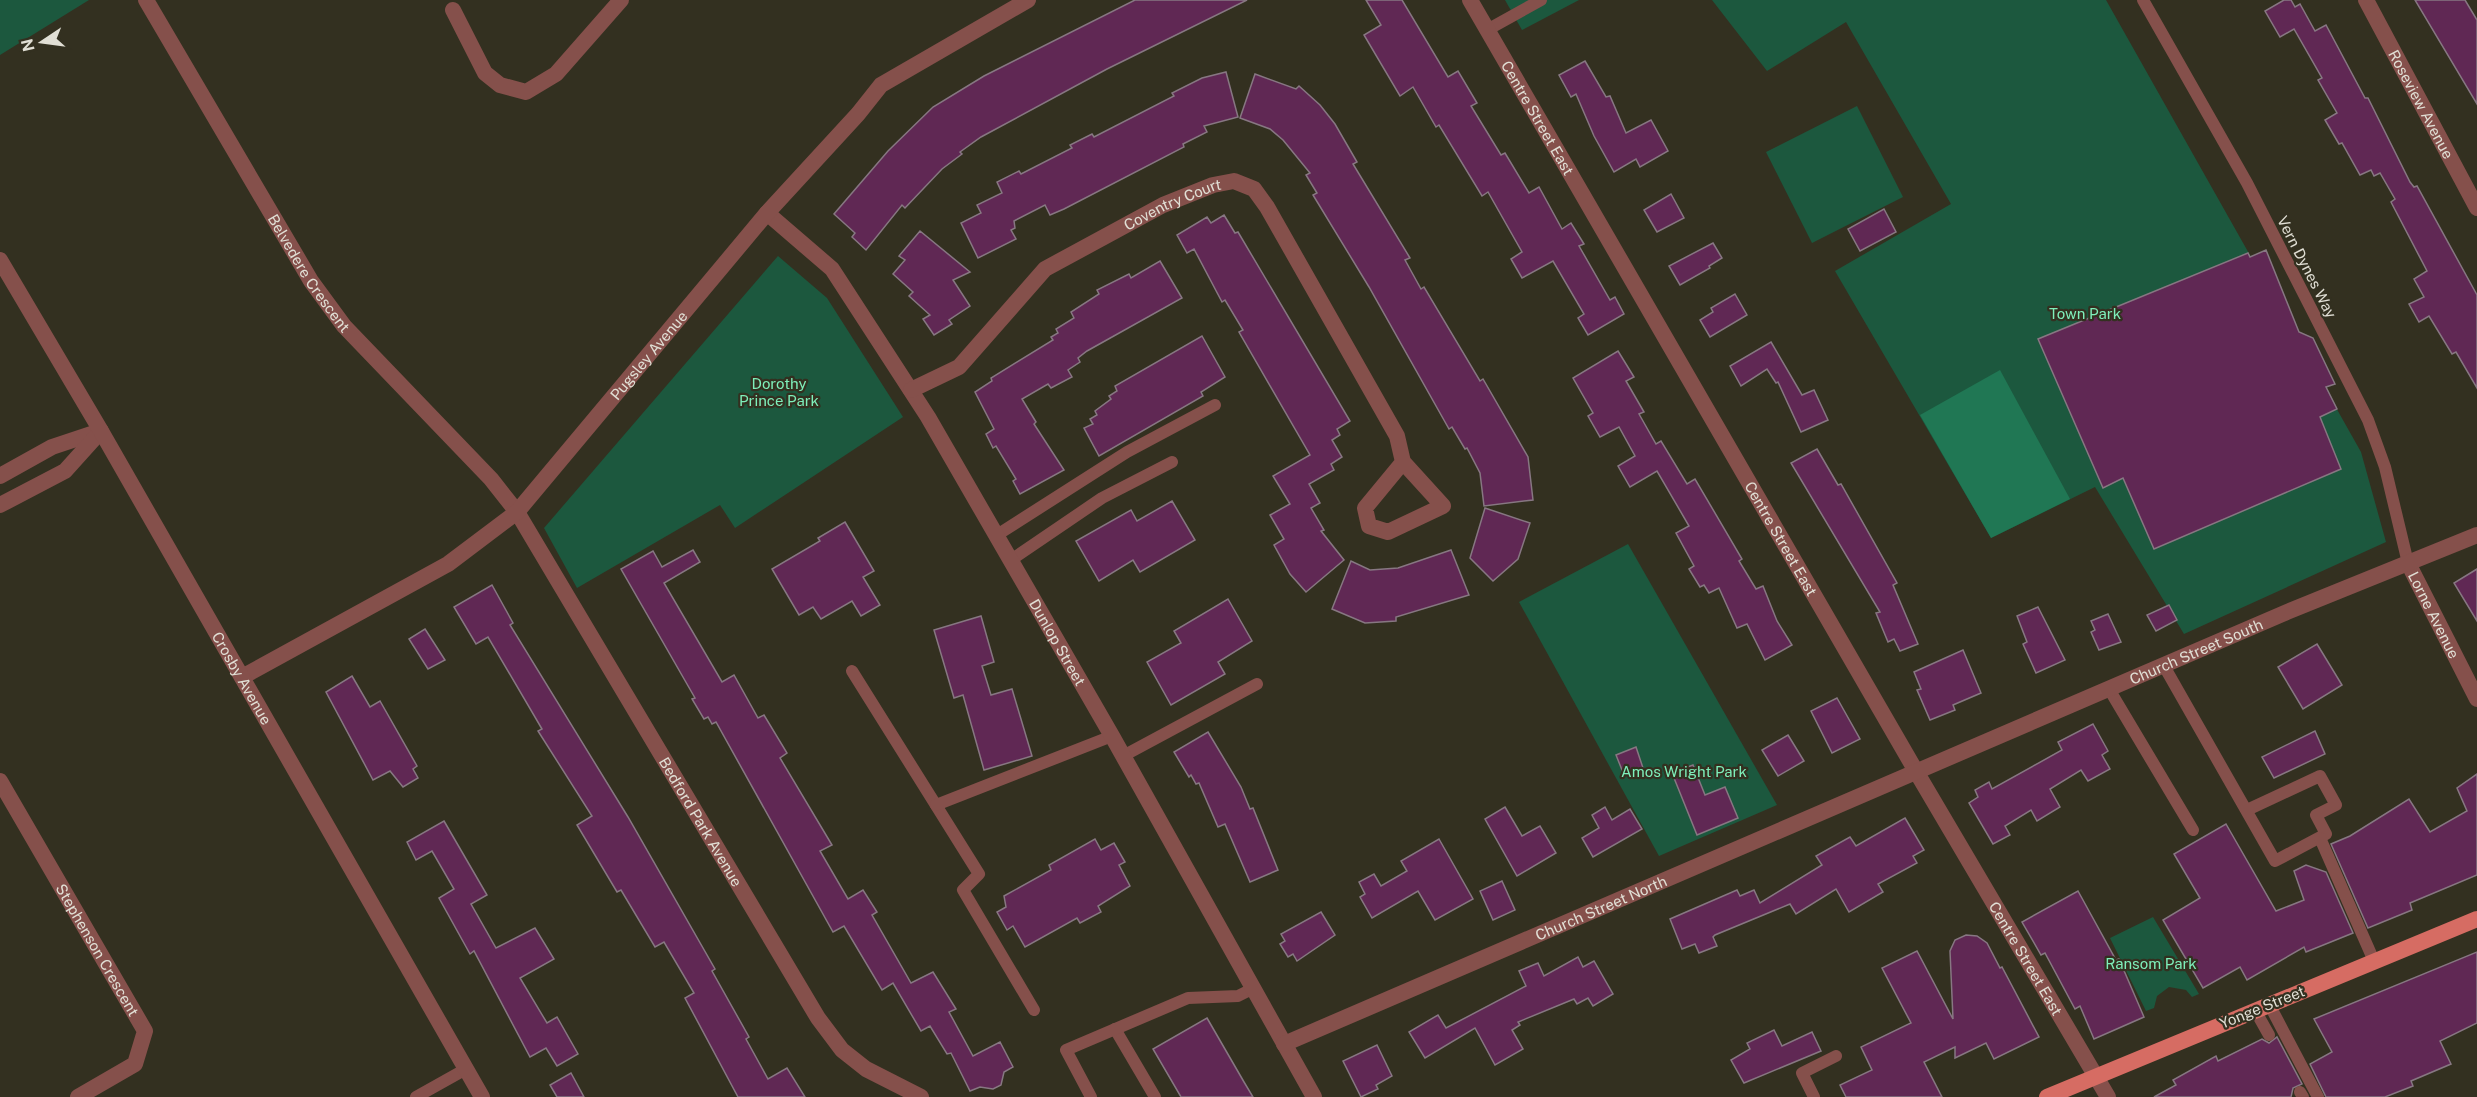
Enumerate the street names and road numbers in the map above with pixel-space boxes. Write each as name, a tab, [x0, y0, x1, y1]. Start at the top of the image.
street label: Roseview Avenue	[2386, 47, 2458, 161]
street label: Centre Street East	[1498, 58, 1578, 178]
street label: Coventry Court	[1121, 175, 1223, 233]
street label: Belvedere Crescent	[265, 211, 354, 335]
street label: Vern Dynes Way	[2274, 213, 2340, 321]
street label: Pugsley Avenue	[606, 307, 690, 403]
street label: Centre Street East	[1742, 478, 1821, 599]
street label: Lorne Avenue	[2405, 569, 2463, 661]
street label: Dunlop Street	[1026, 596, 1089, 688]
street label: Church Street South	[2127, 615, 2265, 687]
street label: Crosby Avenue	[209, 628, 275, 727]
street label: Bedford Park Avenue	[656, 754, 746, 889]
street label: Church Street North	[1533, 872, 1669, 943]
street label: Stephenson Crescent	[53, 881, 143, 1019]
street label: Centre Street East	[1986, 898, 2066, 1018]
street label: Yonge Street	[2217, 982, 2307, 1032]

